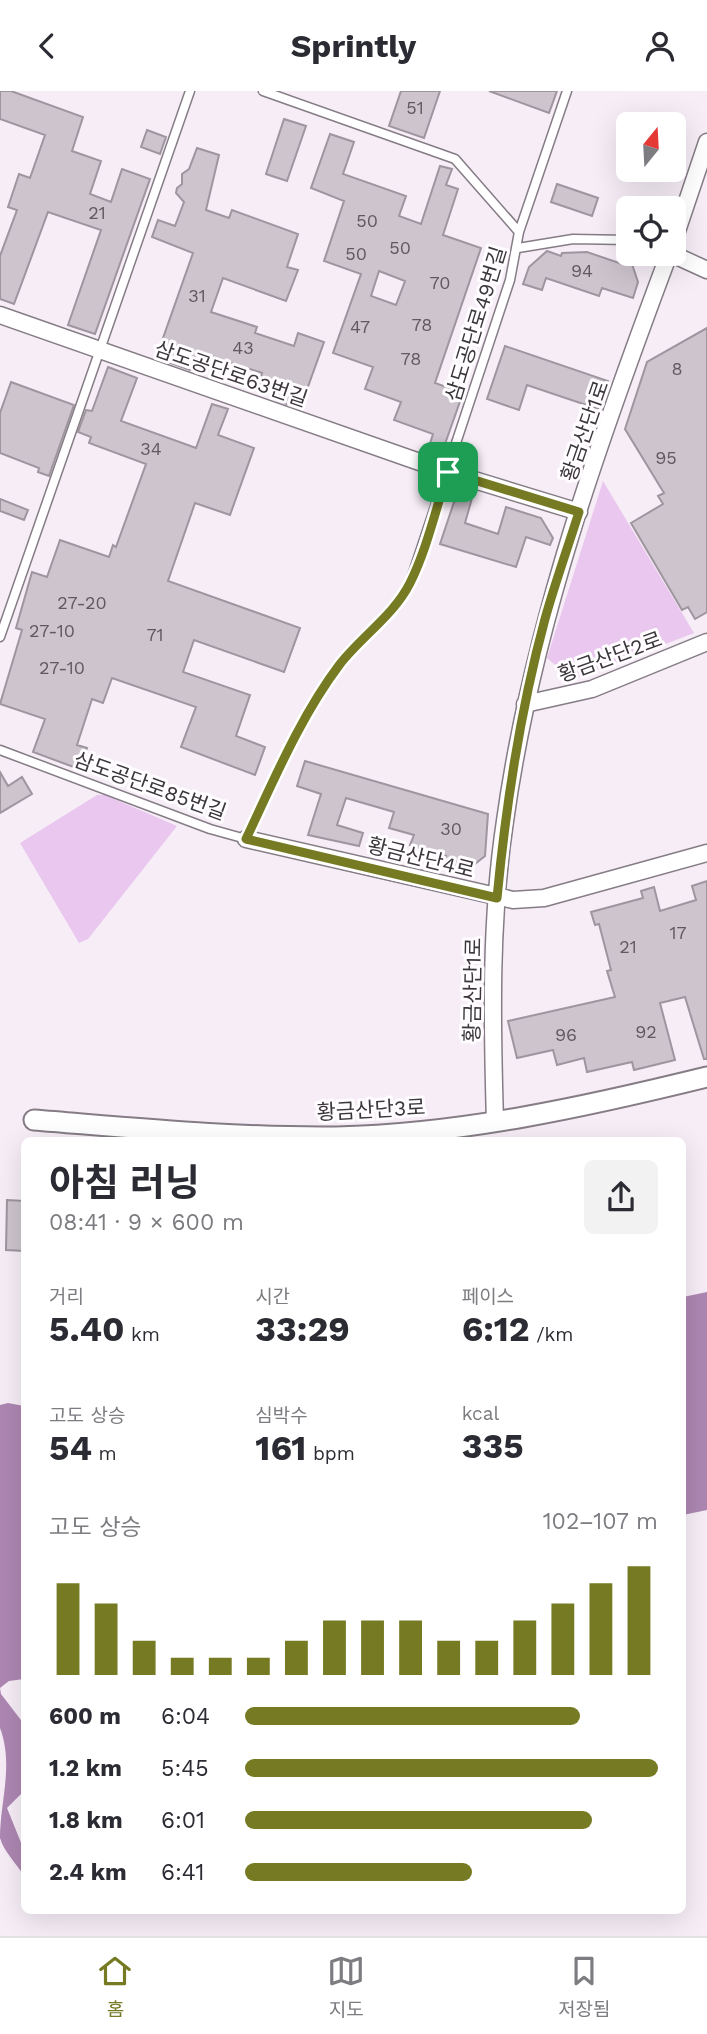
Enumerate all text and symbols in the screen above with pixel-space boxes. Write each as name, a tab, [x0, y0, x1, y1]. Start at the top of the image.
icon: back	[28, 27, 66, 65]
text: Sprintly	[291, 27, 416, 65]
icon: person	[641, 27, 679, 65]
house number: 51	[406, 97, 424, 118]
north arrow	[616, 112, 686, 182]
map controls	[616, 112, 686, 266]
button: locate	[616, 196, 686, 266]
house number: 21	[88, 202, 106, 223]
house number: 50	[356, 210, 378, 231]
house number: 50	[389, 237, 411, 258]
house number: 50	[345, 243, 367, 264]
street label: 삼도공단로49번길	[440, 243, 511, 405]
house number: 94	[571, 260, 593, 281]
house number: 70	[430, 272, 450, 293]
house number: 31	[188, 285, 206, 306]
house number: 78	[412, 314, 432, 335]
house number: 47	[350, 316, 370, 337]
street label: 삼도공단로63번길	[151, 336, 311, 411]
house number: 43	[232, 337, 254, 358]
house number: 78	[401, 348, 421, 369]
house number: 8	[671, 358, 683, 379]
street label: 황금산단1로	[556, 377, 613, 484]
house number: 34	[140, 438, 162, 459]
pin	[418, 442, 478, 502]
house number: 95	[655, 447, 677, 468]
icon: arrive	[429, 453, 467, 491]
house number: 27-20	[57, 592, 107, 613]
house number: 27-10	[29, 620, 75, 641]
house number: 71	[146, 624, 164, 645]
street label: 황금산단2로	[554, 626, 665, 687]
house number: 27-10	[39, 657, 85, 678]
street label: 삼도공단로85번길	[71, 746, 230, 825]
house number: 30	[440, 818, 462, 839]
street label: 황금산단4로	[365, 832, 477, 883]
house number: 17	[669, 922, 687, 943]
house number: 21	[619, 936, 637, 957]
street label: 황금산단1로	[459, 937, 486, 1043]
house number: 92	[635, 1021, 657, 1042]
house number: 96	[555, 1024, 577, 1045]
street label: 황금산단3로	[316, 1094, 426, 1125]
button: share	[584, 1160, 658, 1234]
text: 아침 러닝	[49, 1161, 200, 1205]
text: 08:41 · 9 × 600 m	[49, 1209, 244, 1236]
text: 거리	[49, 1285, 84, 1308]
text: 시간	[255, 1285, 290, 1308]
text: 페이스	[462, 1285, 514, 1308]
text: 5.40	[49, 1308, 125, 1350]
text: 33:29	[255, 1308, 350, 1350]
text: 6:12	[462, 1308, 530, 1350]
text: km	[125, 1323, 160, 1346]
text: /km	[530, 1323, 573, 1346]
text: kcal	[462, 1402, 499, 1425]
text: 고도 상승	[49, 1404, 125, 1427]
text: 심박수	[255, 1404, 308, 1427]
text: 335	[462, 1425, 524, 1467]
text: 54	[49, 1427, 92, 1469]
text: 161	[255, 1427, 306, 1469]
text: m	[92, 1442, 117, 1465]
text: bpm	[306, 1442, 355, 1465]
text: 102–107 m	[543, 1508, 658, 1535]
text: 고도 상승	[49, 1514, 141, 1541]
text: 600 m	[49, 1703, 121, 1730]
text: 6:04	[161, 1703, 210, 1730]
text: 1.2 km	[49, 1755, 122, 1782]
text: 5:45	[161, 1755, 209, 1782]
text: 1.8 km	[49, 1807, 123, 1834]
text: 6:01	[161, 1807, 205, 1834]
text: 2.4 km	[49, 1859, 127, 1886]
text: 6:41	[161, 1859, 204, 1886]
tab: 홈	[96, 1952, 134, 2021]
tab: 지도	[327, 1952, 365, 2021]
tab: 저장됨	[558, 1952, 611, 2021]

